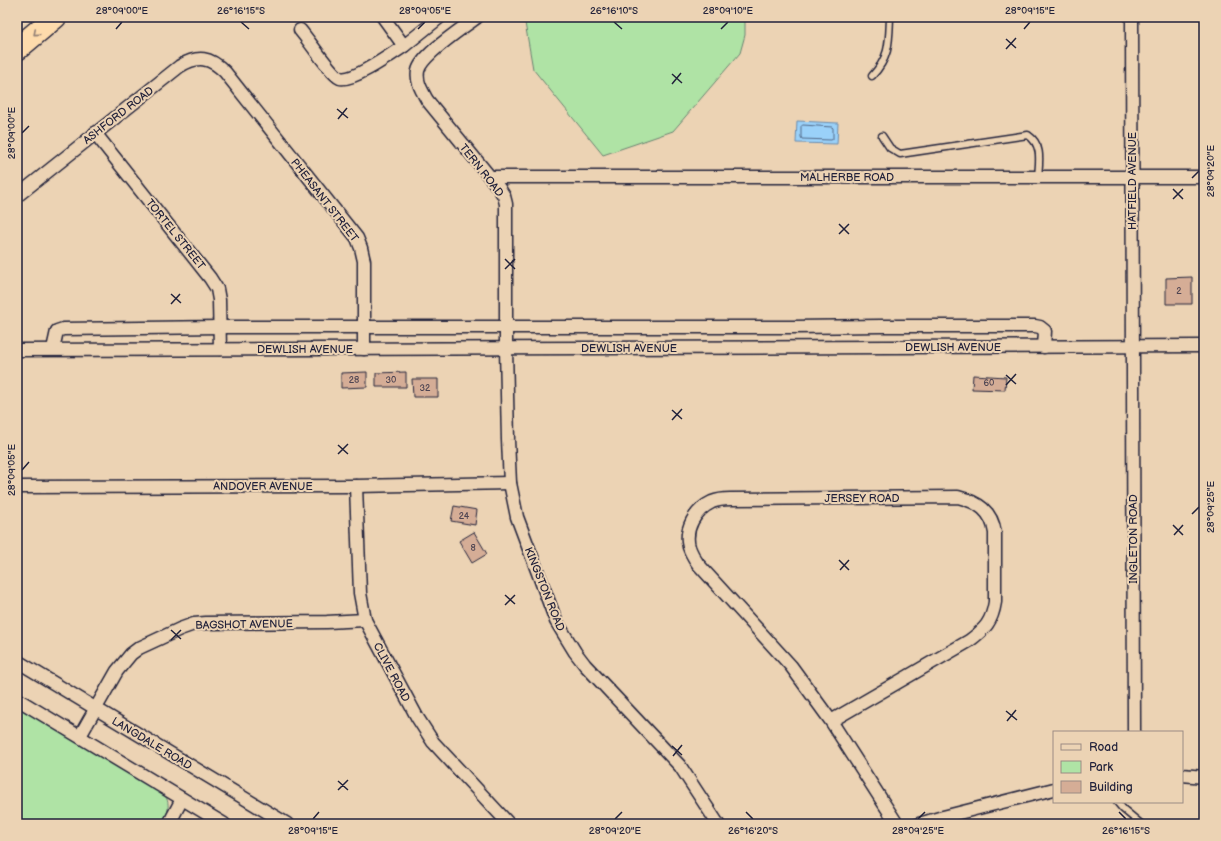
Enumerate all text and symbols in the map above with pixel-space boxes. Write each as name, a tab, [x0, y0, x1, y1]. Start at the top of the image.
text: 28°09'00"E	[96, 5, 149, 17]
text: 26°16'15"S	[217, 5, 265, 17]
text: 28°09'05"E	[399, 5, 451, 17]
text: 26°16'10"S	[590, 5, 638, 17]
text: 28°09'10"E	[703, 5, 754, 17]
text: 28°09'15"E	[1005, 5, 1055, 17]
one-way arrow	[33, 28, 41, 35]
street label: ASHFORD ROAD	[81, 84, 156, 147]
text: 28°09'00"E	[6, 106, 18, 159]
street label: HATFIELD AVENUE	[1126, 132, 1139, 230]
street label: TERN ROAD	[457, 141, 506, 199]
text: 28°09'20"E	[1205, 144, 1217, 197]
street label: PHEASANT STREET	[288, 156, 361, 245]
street label: MALHERBE ROAD	[800, 171, 894, 184]
street label: TORTEL STREET	[143, 196, 208, 273]
house number: 2	[1176, 286, 1182, 297]
street label: DEWLISH AVENUE	[905, 341, 1001, 354]
street label: DEWLISH AVENUE	[581, 342, 677, 355]
street label: DEWLISH AVENUE	[257, 343, 353, 356]
house number: 28	[349, 375, 359, 386]
house number: 30	[386, 375, 396, 386]
house number: 60	[984, 378, 994, 389]
house number: 32	[420, 383, 431, 394]
text: 28°09'05"E	[6, 444, 18, 496]
street label: ANDOVER AVENUE	[213, 480, 313, 493]
text: 28°09'25"E	[1205, 481, 1217, 533]
street label: JERSEY ROAD	[825, 492, 899, 505]
street label: INGLETON ROAD	[1127, 494, 1140, 584]
house number: 24	[459, 511, 470, 522]
house number: 8	[470, 543, 476, 554]
street label: KINGSTON ROAD	[522, 545, 567, 633]
street label: BAGSHOT AVENUE	[195, 617, 293, 632]
street label: CLIVE ROAD	[371, 640, 413, 704]
street label: LANGDALE ROAD	[109, 714, 194, 772]
legend	[1053, 731, 1183, 803]
text: Road	[1089, 740, 1118, 755]
text: Park	[1089, 760, 1113, 775]
text: Building	[1089, 780, 1133, 795]
text: 28°09'15"E	[288, 825, 338, 837]
text: 28°09'20"E	[589, 825, 642, 837]
text: 26°16'20"S	[728, 825, 778, 837]
text: 28°09'25"E	[892, 825, 944, 837]
text: 26°16'15"S	[1102, 825, 1150, 837]

